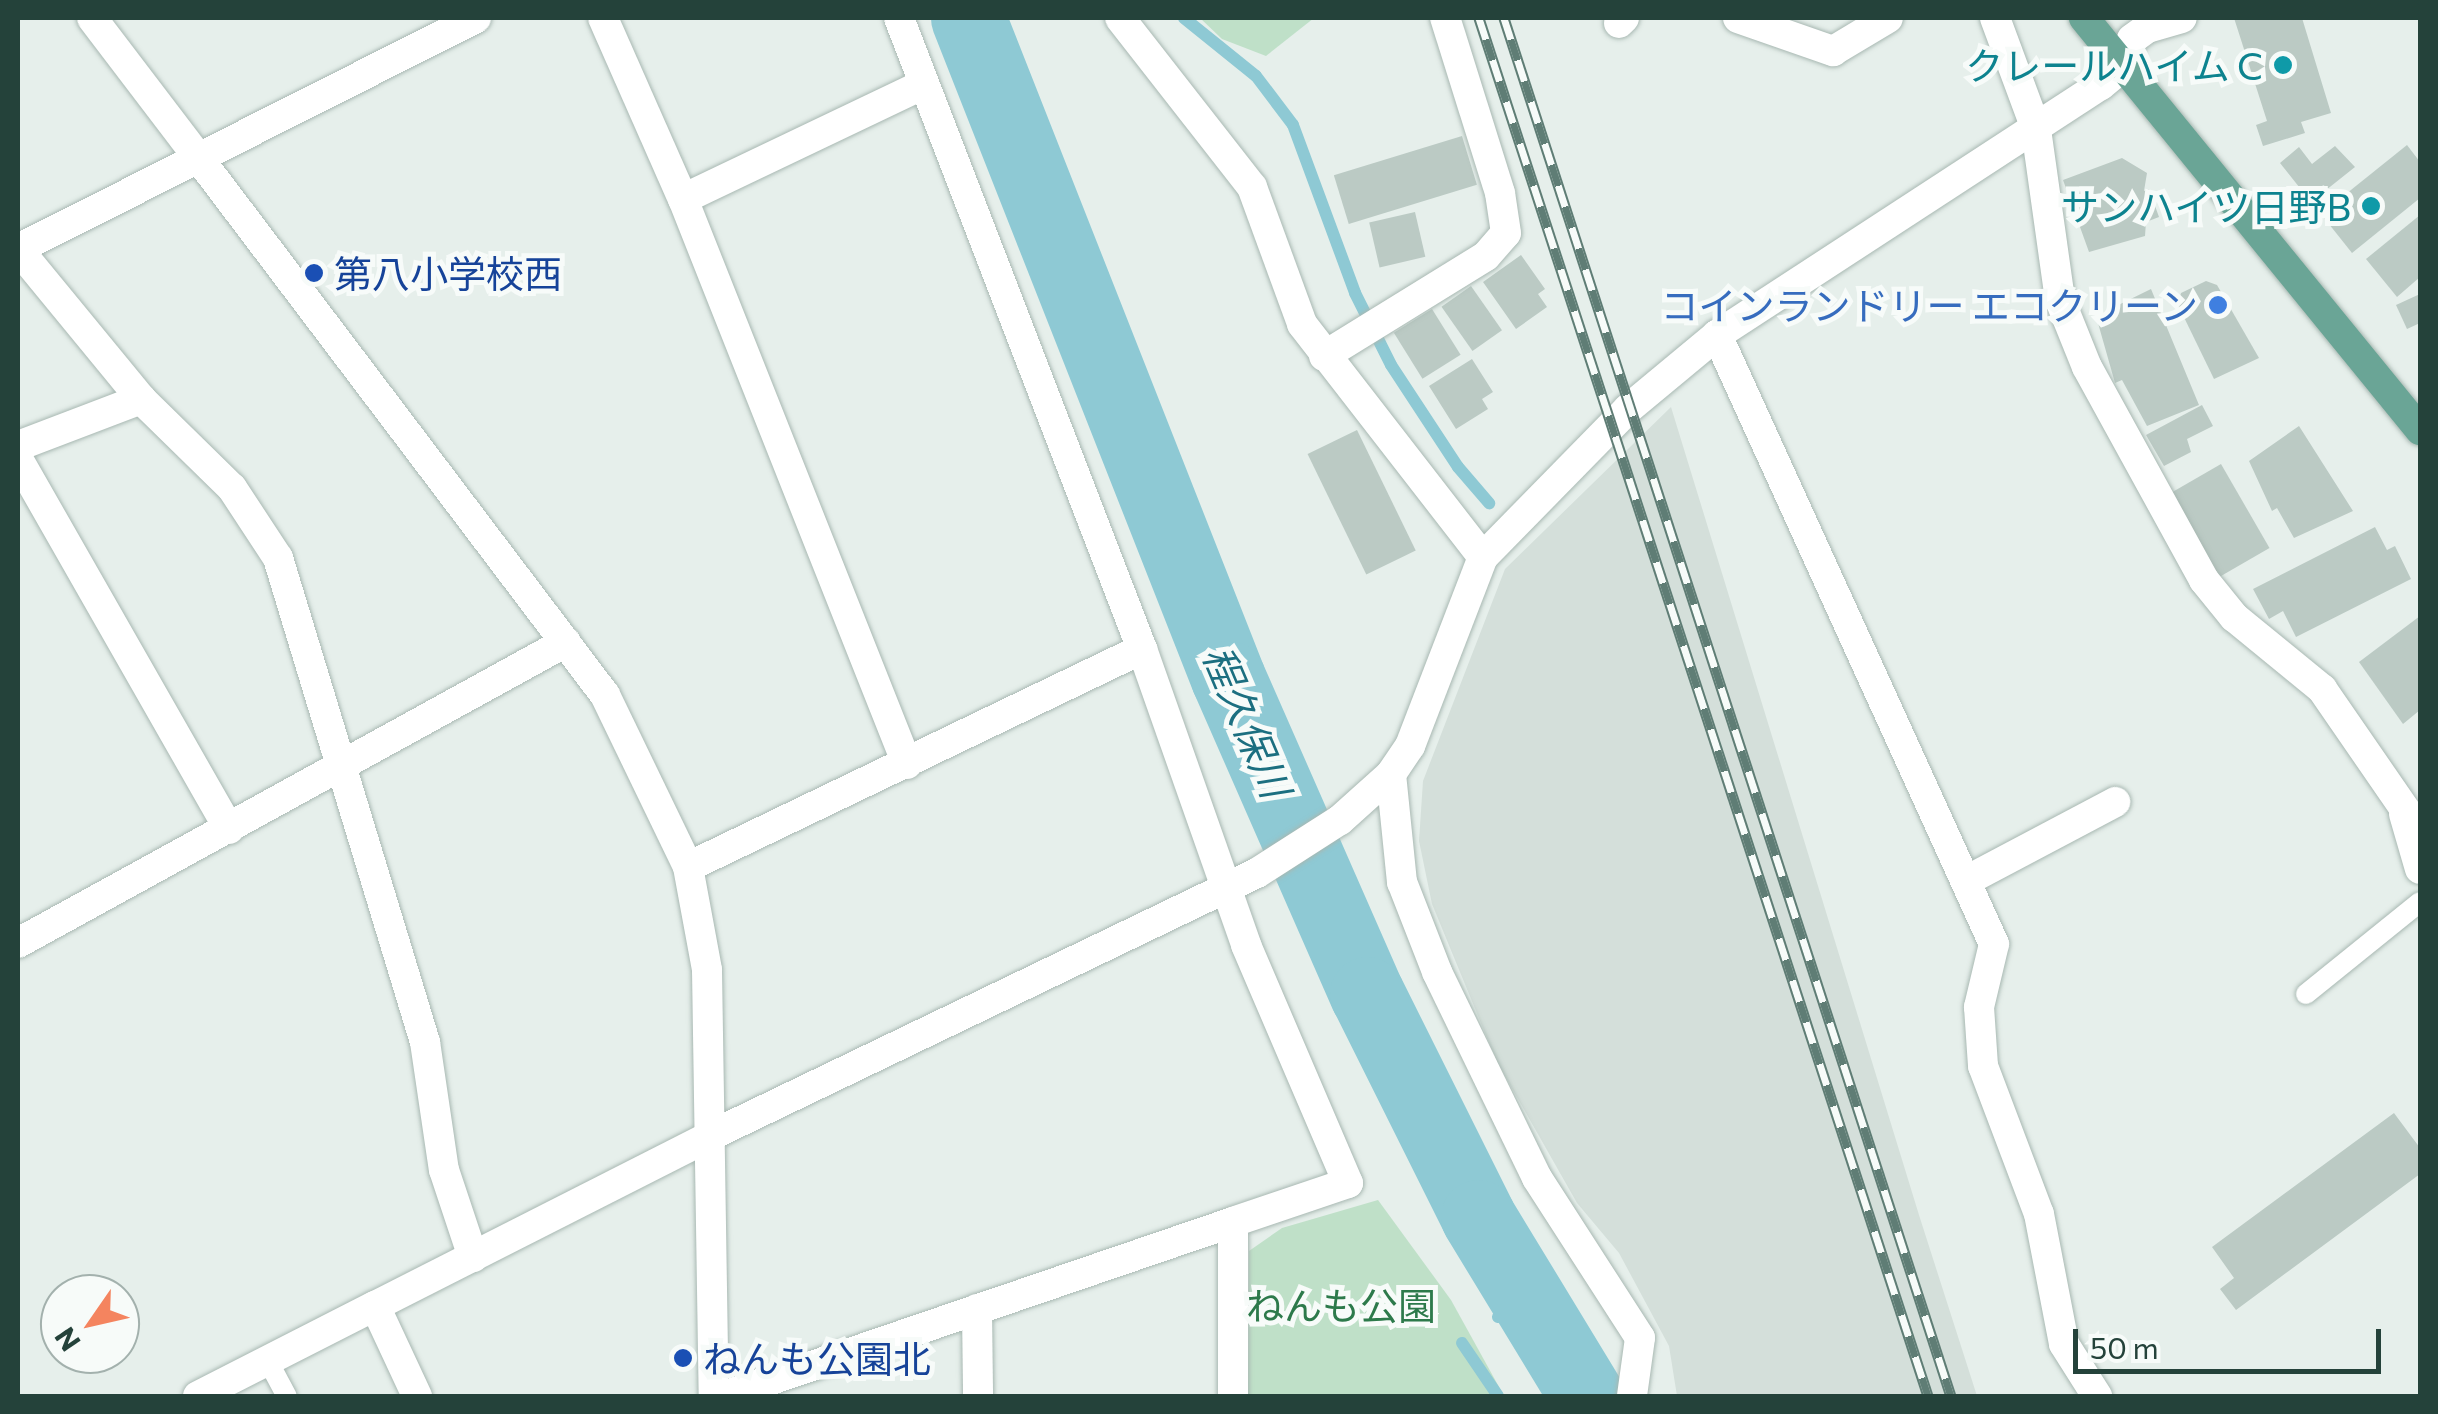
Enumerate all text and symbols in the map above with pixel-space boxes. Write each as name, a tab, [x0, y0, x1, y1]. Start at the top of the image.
place label: クレールハイム C	[1964, 42, 2263, 88]
marker: クレールハイム C	[2272, 54, 2294, 76]
place label: サンハイツ日野B	[2060, 183, 2351, 229]
marker: サンハイツ日野B	[2360, 195, 2382, 217]
place label: 第八小学校西	[334, 250, 562, 296]
marker: 第八小学校西	[303, 262, 325, 284]
place label: コインランドリー エコクリーン	[1659, 282, 2198, 328]
marker: コインランドリー エコクリーン	[2207, 294, 2229, 316]
water label: 程久保川	[1195, 638, 1301, 804]
north arrow	[40, 1274, 140, 1374]
park label: ねんも公園	[1246, 1282, 1436, 1328]
scale bar	[2078, 1309, 2386, 1371]
text: N	[47, 1321, 87, 1358]
text: 50 m	[2090, 1328, 2159, 1365]
place label: ねんも公園北	[703, 1335, 931, 1381]
marker: ねんも公園北	[672, 1347, 694, 1369]

